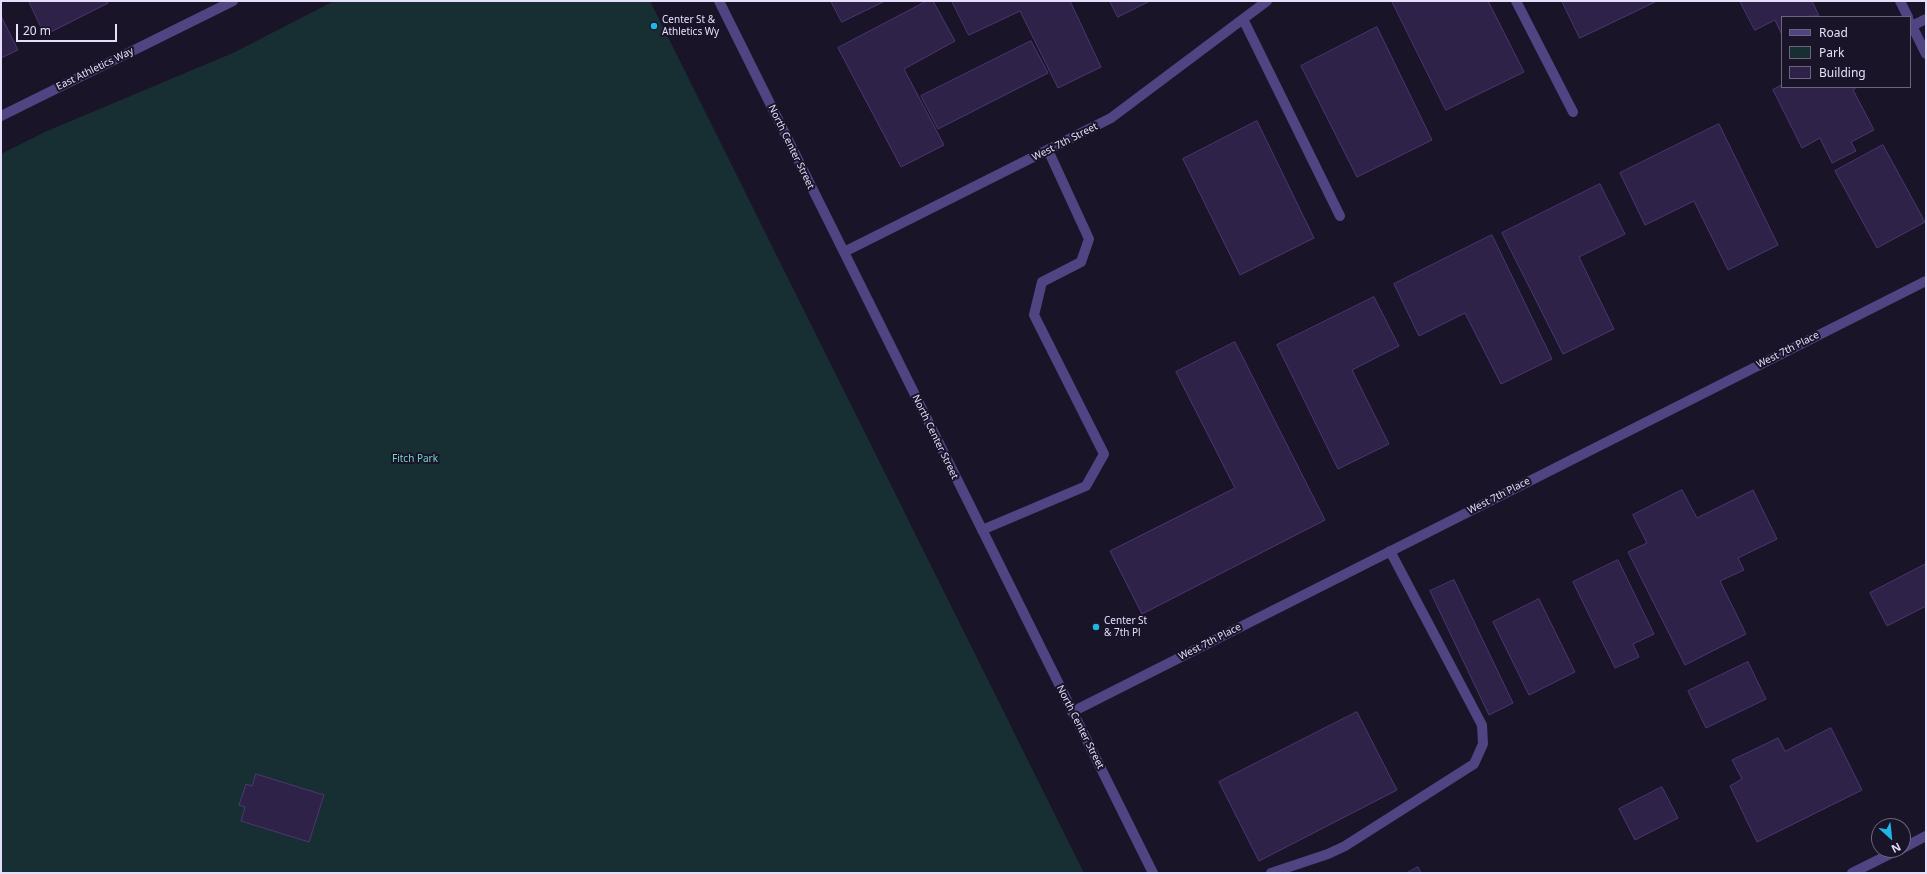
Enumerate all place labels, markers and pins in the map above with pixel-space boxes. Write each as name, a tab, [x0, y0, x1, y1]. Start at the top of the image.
place label: Center St & Athletics Wy	[662, 14, 719, 38]
marker: Center St & Athletics Wy	[649, 21, 659, 31]
place label: Center St & 7th Pl	[1104, 615, 1147, 638]
marker: Center St & 7th Pl	[1091, 622, 1101, 632]

